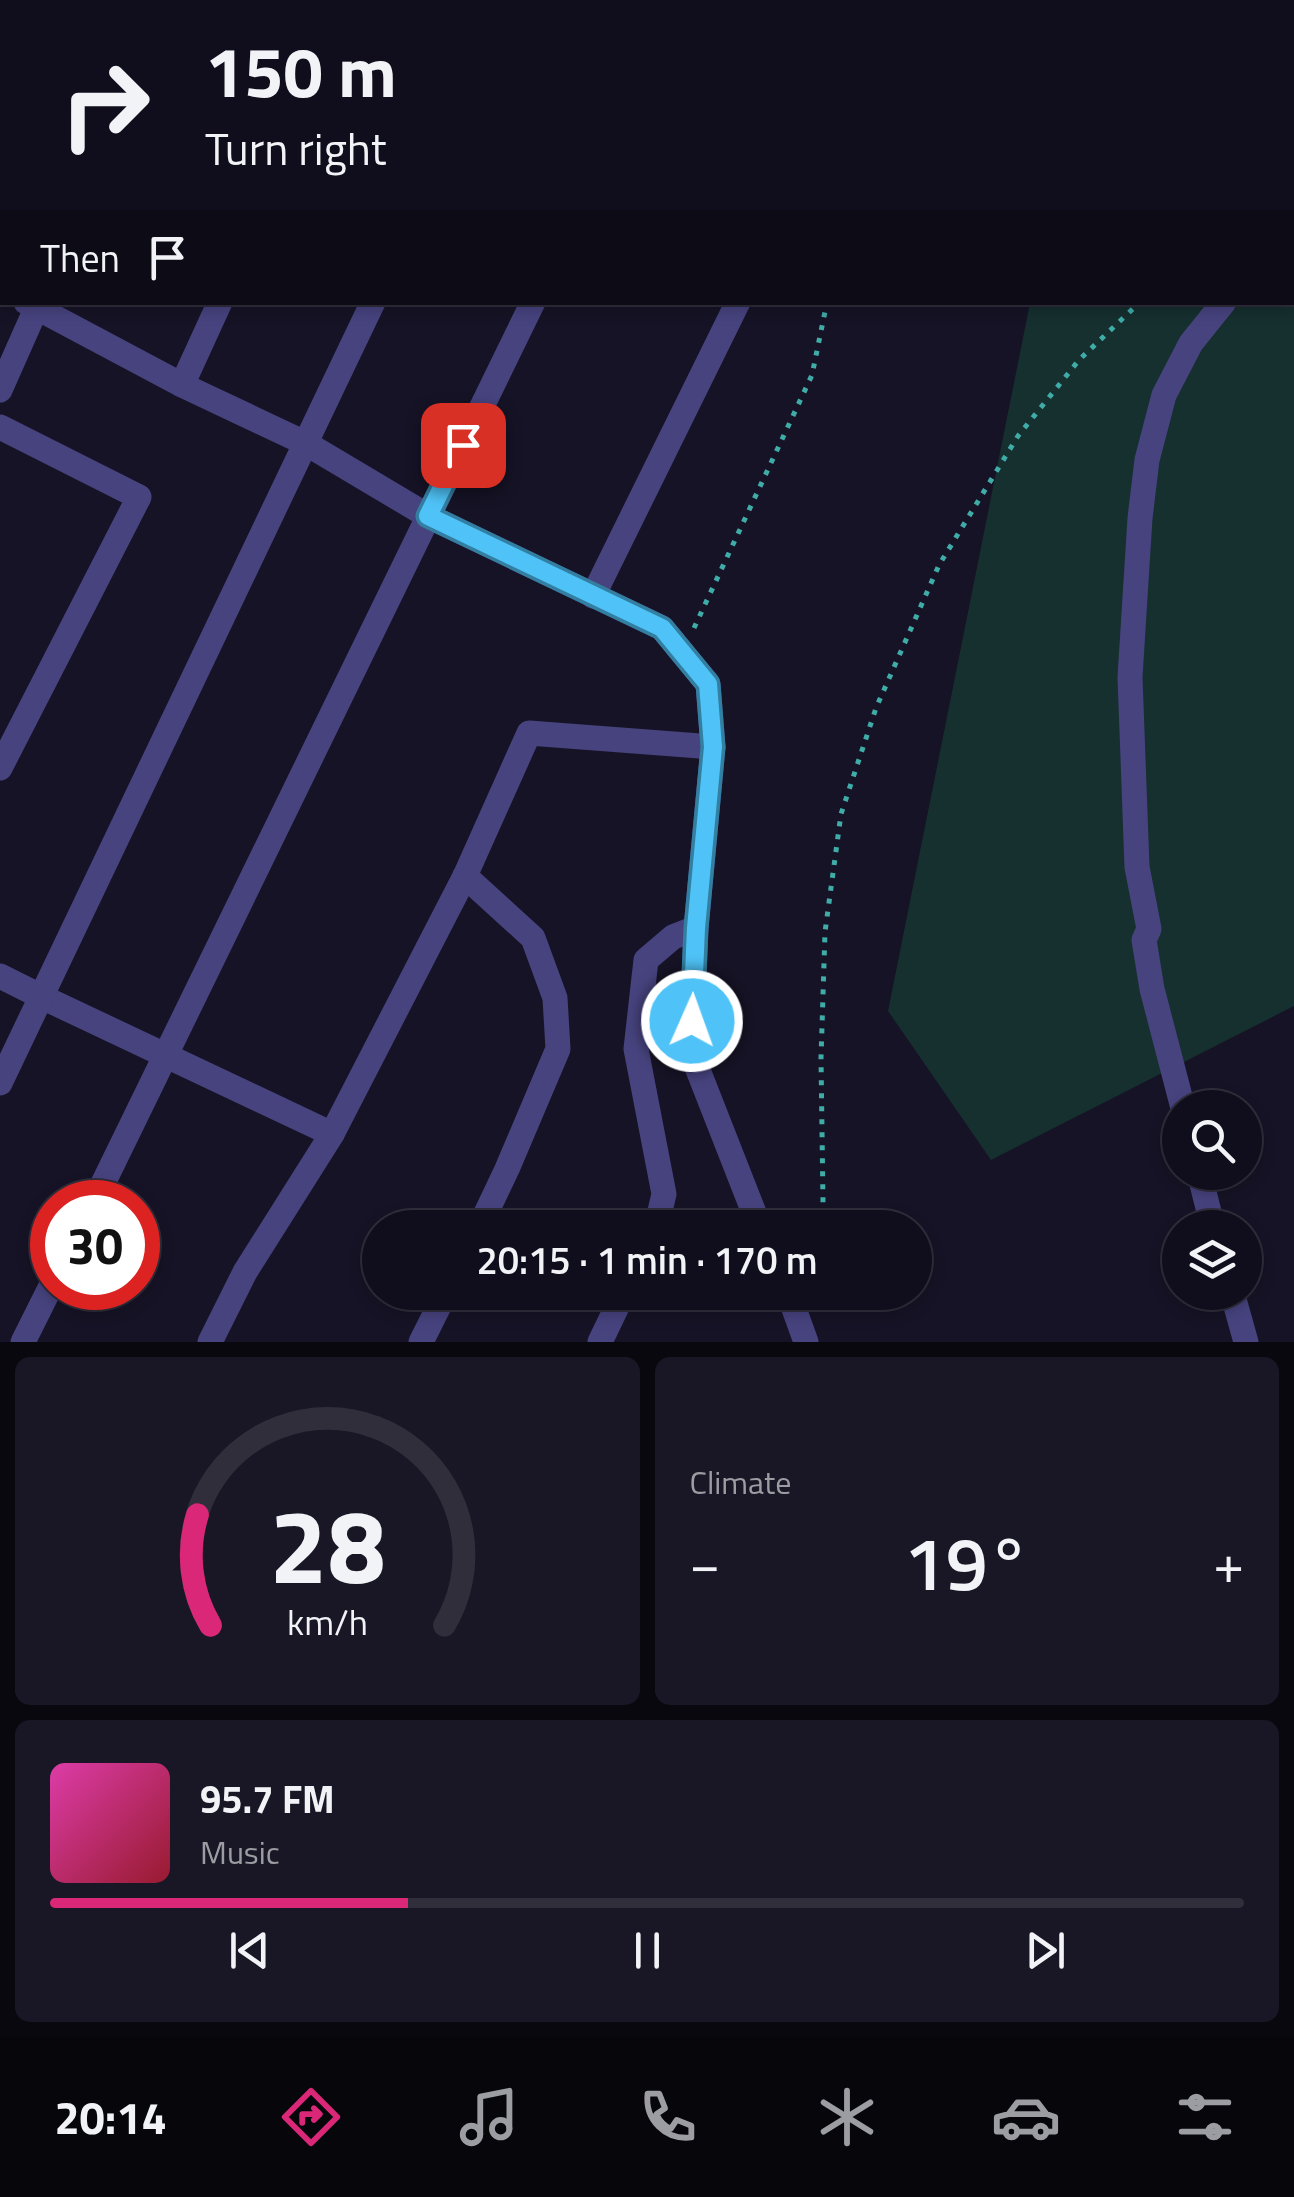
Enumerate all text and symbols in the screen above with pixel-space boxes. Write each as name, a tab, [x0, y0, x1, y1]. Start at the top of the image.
text: 150 m	[205, 18, 397, 124]
icon: right	[40, 40, 170, 170]
text: Turn right	[205, 114, 387, 182]
text: Then	[40, 229, 120, 287]
icon: arrive	[140, 230, 195, 285]
pin	[421, 403, 506, 488]
icon: arrive	[436, 418, 491, 473]
position arrow	[640, 969, 744, 1073]
map controls	[1162, 1090, 1262, 1310]
button: search	[1162, 1090, 1262, 1190]
speed limit sign: 30	[30, 1180, 160, 1310]
button: layers	[1162, 1210, 1262, 1310]
text: 20:15 · 1 min · 170 m	[476, 1231, 818, 1289]
text: Climate	[690, 1458, 791, 1506]
text: 28	[269, 1465, 385, 1623]
text: 19°	[904, 1505, 1030, 1619]
text: −	[690, 1521, 720, 1604]
text: +	[1213, 1521, 1244, 1604]
text: km/h	[287, 1594, 368, 1649]
text: 95.7 FM	[200, 1770, 335, 1828]
text: Music	[200, 1828, 280, 1876]
icon: previous	[222, 1923, 277, 1978]
icon: pause	[620, 1923, 675, 1978]
icon: next	[1018, 1923, 1073, 1978]
icon: directions	[276, 2082, 346, 2152]
icon: music	[454, 2082, 524, 2152]
icon: phone	[633, 2082, 703, 2152]
icon: climate	[812, 2082, 882, 2152]
icon: car	[991, 2082, 1061, 2152]
icon: filters	[1170, 2082, 1240, 2152]
text: 20:14	[54, 2083, 167, 2151]

